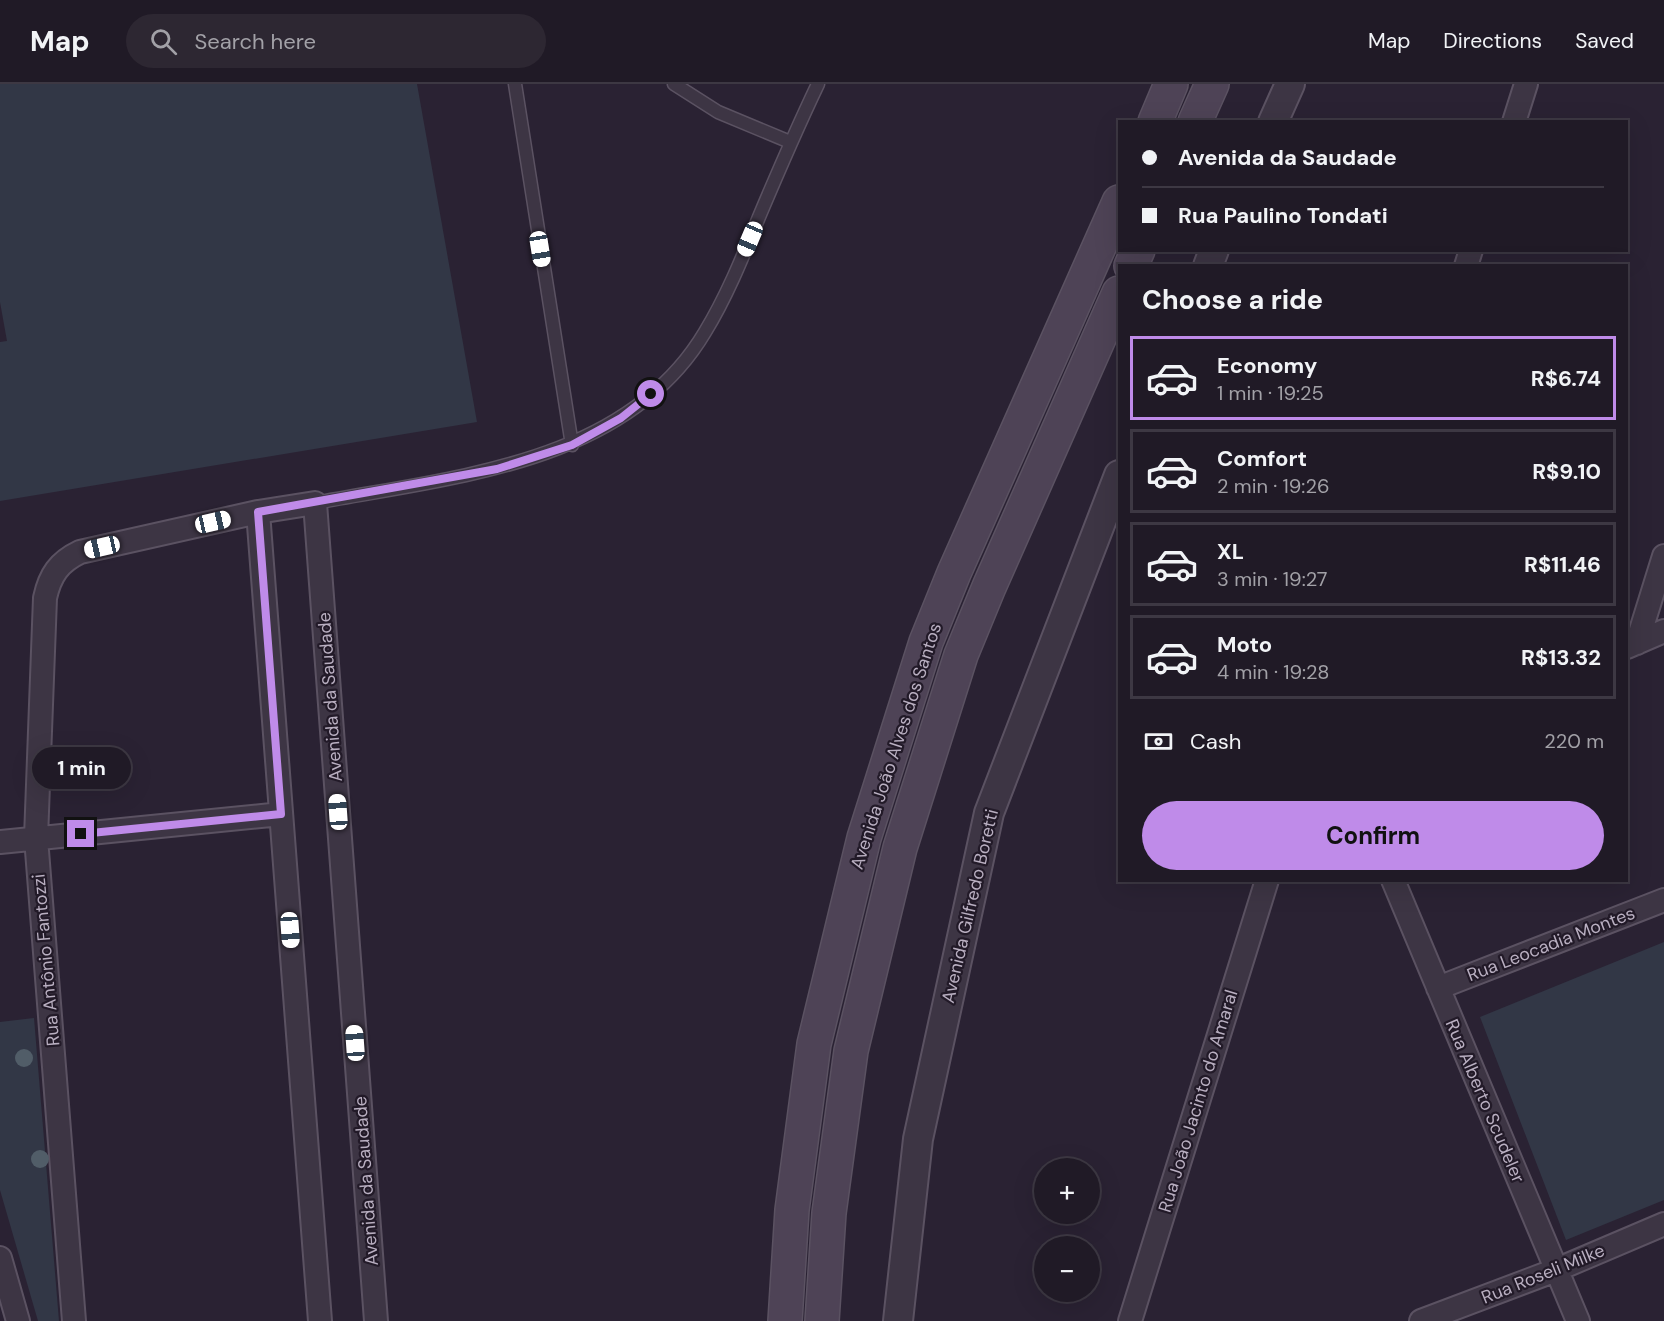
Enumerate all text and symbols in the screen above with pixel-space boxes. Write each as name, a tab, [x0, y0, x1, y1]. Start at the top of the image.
search box	[126, 14, 546, 68]
text: Map	[30, 23, 90, 60]
icon: search	[147, 25, 180, 58]
text: Search here	[195, 27, 316, 56]
text: Map	[1368, 27, 1410, 55]
text: Directions	[1443, 27, 1542, 55]
text: Saved	[1575, 27, 1634, 55]
text: Avenida da Saudade	[1178, 143, 1397, 172]
text: Rua Paulino Tondati	[1178, 201, 1388, 230]
car	[735, 219, 765, 259]
car	[528, 230, 552, 268]
text: Choose a ride	[1142, 282, 1323, 317]
icon: car	[1145, 351, 1199, 405]
text: Economy	[1217, 351, 1317, 380]
text: R$6.74	[1531, 364, 1601, 393]
route start	[637, 380, 664, 407]
text: 1 min · 19:25	[1217, 380, 1324, 406]
icon: car	[1145, 444, 1199, 498]
text: Comfort	[1217, 444, 1307, 473]
text: R$9.10	[1532, 457, 1601, 486]
text: 2 min · 19:26	[1217, 473, 1329, 499]
car	[193, 509, 233, 535]
car	[82, 534, 122, 560]
icon: car	[1145, 537, 1199, 591]
text: XL	[1217, 537, 1244, 566]
text: R$11.46	[1524, 550, 1601, 579]
text: 3 min · 19:27	[1217, 566, 1328, 592]
street label: Avenida da Saudade	[312, 611, 348, 783]
street label: Avenida João Alves dos Santos	[845, 620, 947, 872]
icon: car	[1145, 630, 1199, 684]
text: Moto	[1217, 630, 1272, 659]
text: R$13.32	[1521, 643, 1601, 672]
text: 4 min · 19:28	[1217, 659, 1329, 685]
icon: cash	[1142, 725, 1175, 758]
text: Cash	[1190, 727, 1241, 756]
text: 220 m	[1544, 728, 1604, 754]
callout: 1 min	[32, 747, 130, 789]
text: 1 min	[57, 755, 106, 781]
car	[328, 793, 348, 831]
button: Confirm	[1142, 801, 1604, 870]
street label: Avenida Gilfredo Boretti	[936, 807, 1004, 1005]
route end	[67, 820, 94, 847]
street label: Rua Antônio Fantozzi	[27, 873, 65, 1047]
street label: Rua Leocadia Montes	[1464, 901, 1638, 987]
car	[280, 911, 300, 949]
street label: Rua João Jacinto do Amaral	[1153, 987, 1243, 1215]
street label: Rua Alberto Scudeler	[1440, 1016, 1530, 1187]
car	[345, 1024, 365, 1062]
street label: Avenida da Saudade	[348, 1095, 384, 1267]
map controls	[1034, 1158, 1100, 1302]
button: +	[1034, 1158, 1100, 1224]
button: −	[1034, 1236, 1100, 1302]
street label: Rua Roseli Milke	[1478, 1238, 1608, 1310]

